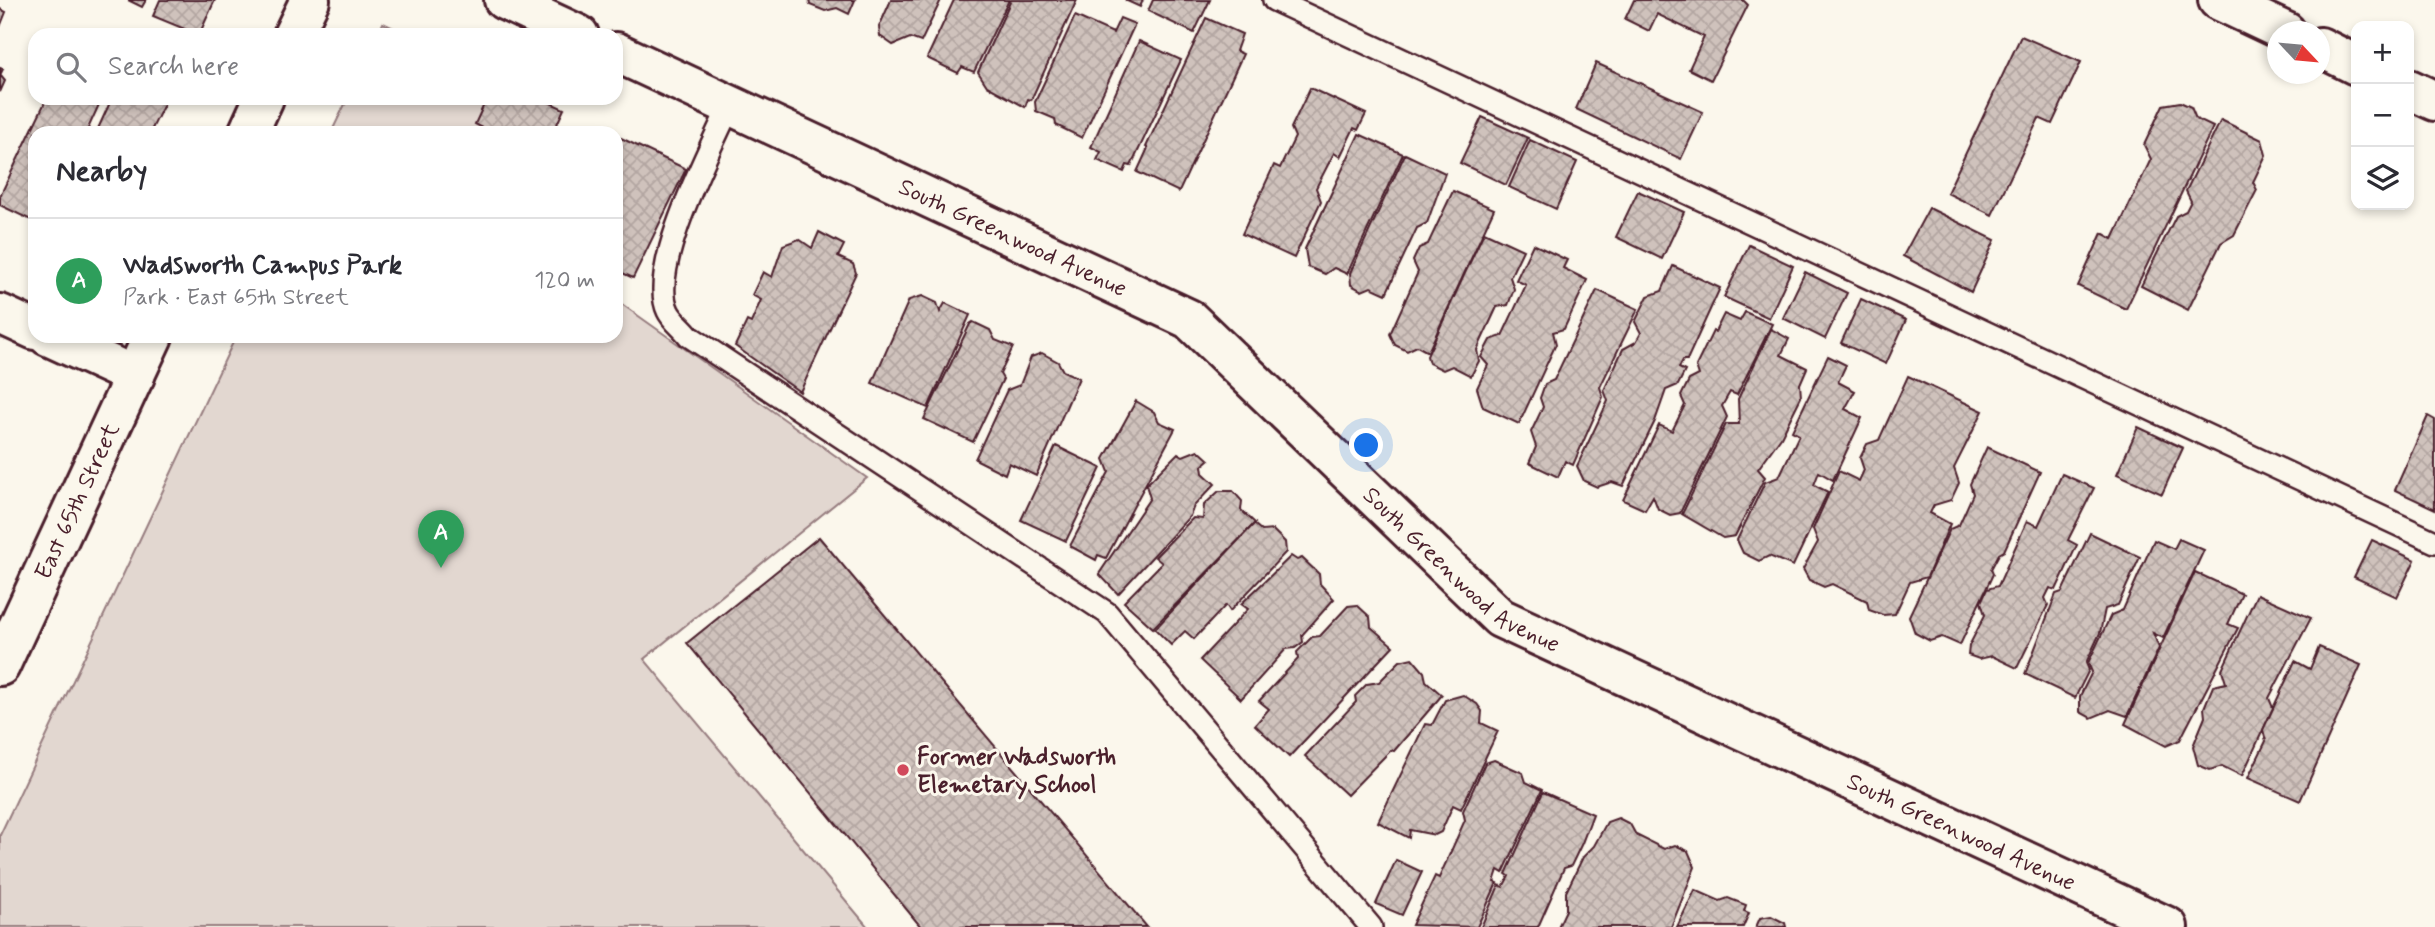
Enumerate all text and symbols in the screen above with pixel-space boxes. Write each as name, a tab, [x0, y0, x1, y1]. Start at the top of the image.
north arrow	[2267, 21, 2330, 84]
map controls	[2351, 21, 2414, 210]
button: +	[2351, 21, 2414, 84]
search box	[28, 28, 623, 105]
icon: search	[52, 48, 90, 86]
text: Search here	[108, 50, 239, 84]
button: −	[2351, 84, 2414, 147]
button: layers	[2351, 147, 2414, 210]
text: Nearby	[56, 152, 147, 191]
street label: South Greenwood Avenue	[893, 172, 1132, 305]
text: Wadsworth Campus Park	[123, 249, 402, 283]
text: A	[71, 266, 87, 296]
text: 120 m	[534, 266, 595, 296]
text: Park · East 65th Street	[123, 283, 349, 313]
street label: East 65th Street	[28, 418, 128, 585]
your location	[1349, 428, 1383, 462]
street label: South Greenwood Avenue	[1356, 480, 1565, 661]
pin: A	[418, 510, 464, 568]
place label: Former Wadsworth Elemetary School	[917, 742, 1116, 801]
marker: Former Wadsworth Elemetary School	[895, 762, 911, 778]
street label: South Greenwood Avenue	[1841, 767, 2080, 899]

